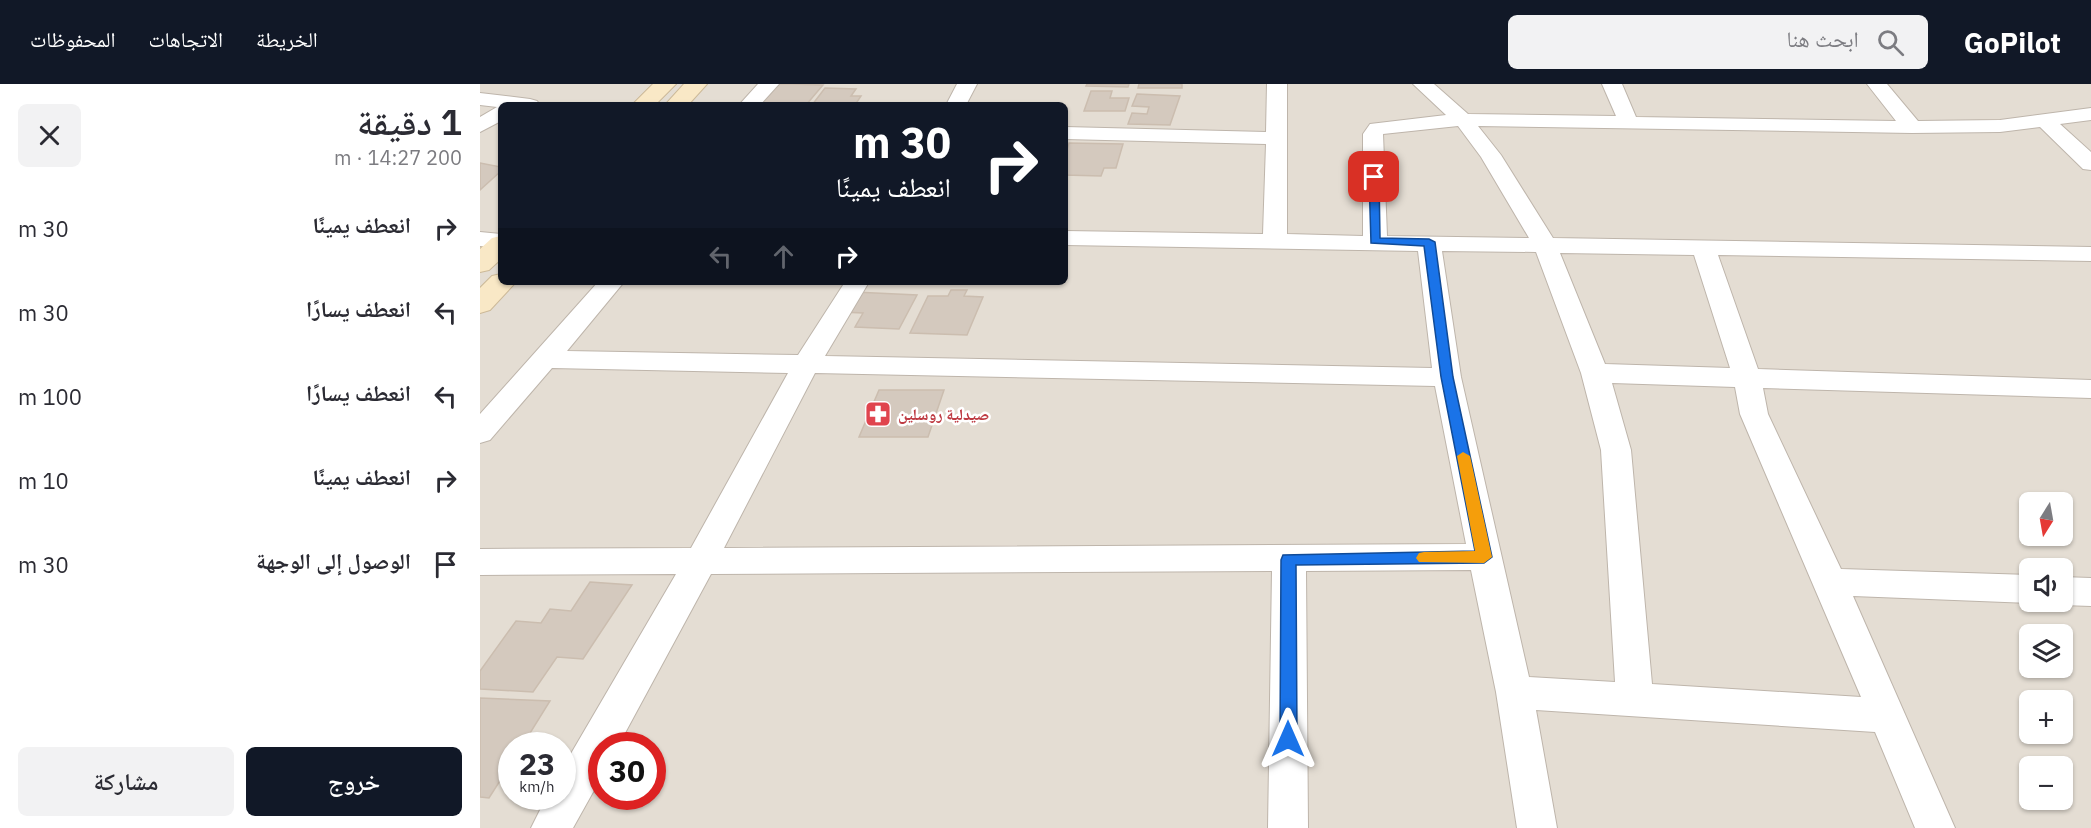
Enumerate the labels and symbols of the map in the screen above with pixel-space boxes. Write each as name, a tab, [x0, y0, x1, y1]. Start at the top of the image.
pin	[1348, 151, 1399, 202]
pharmacy icon: صيدلية روسلين	[863, 399, 893, 429]
place label: صيدلية روسلين	[898, 404, 989, 424]
north arrow	[2019, 492, 2073, 546]
position arrow	[1256, 707, 1320, 771]
speed limit sign: 30	[588, 732, 666, 810]

